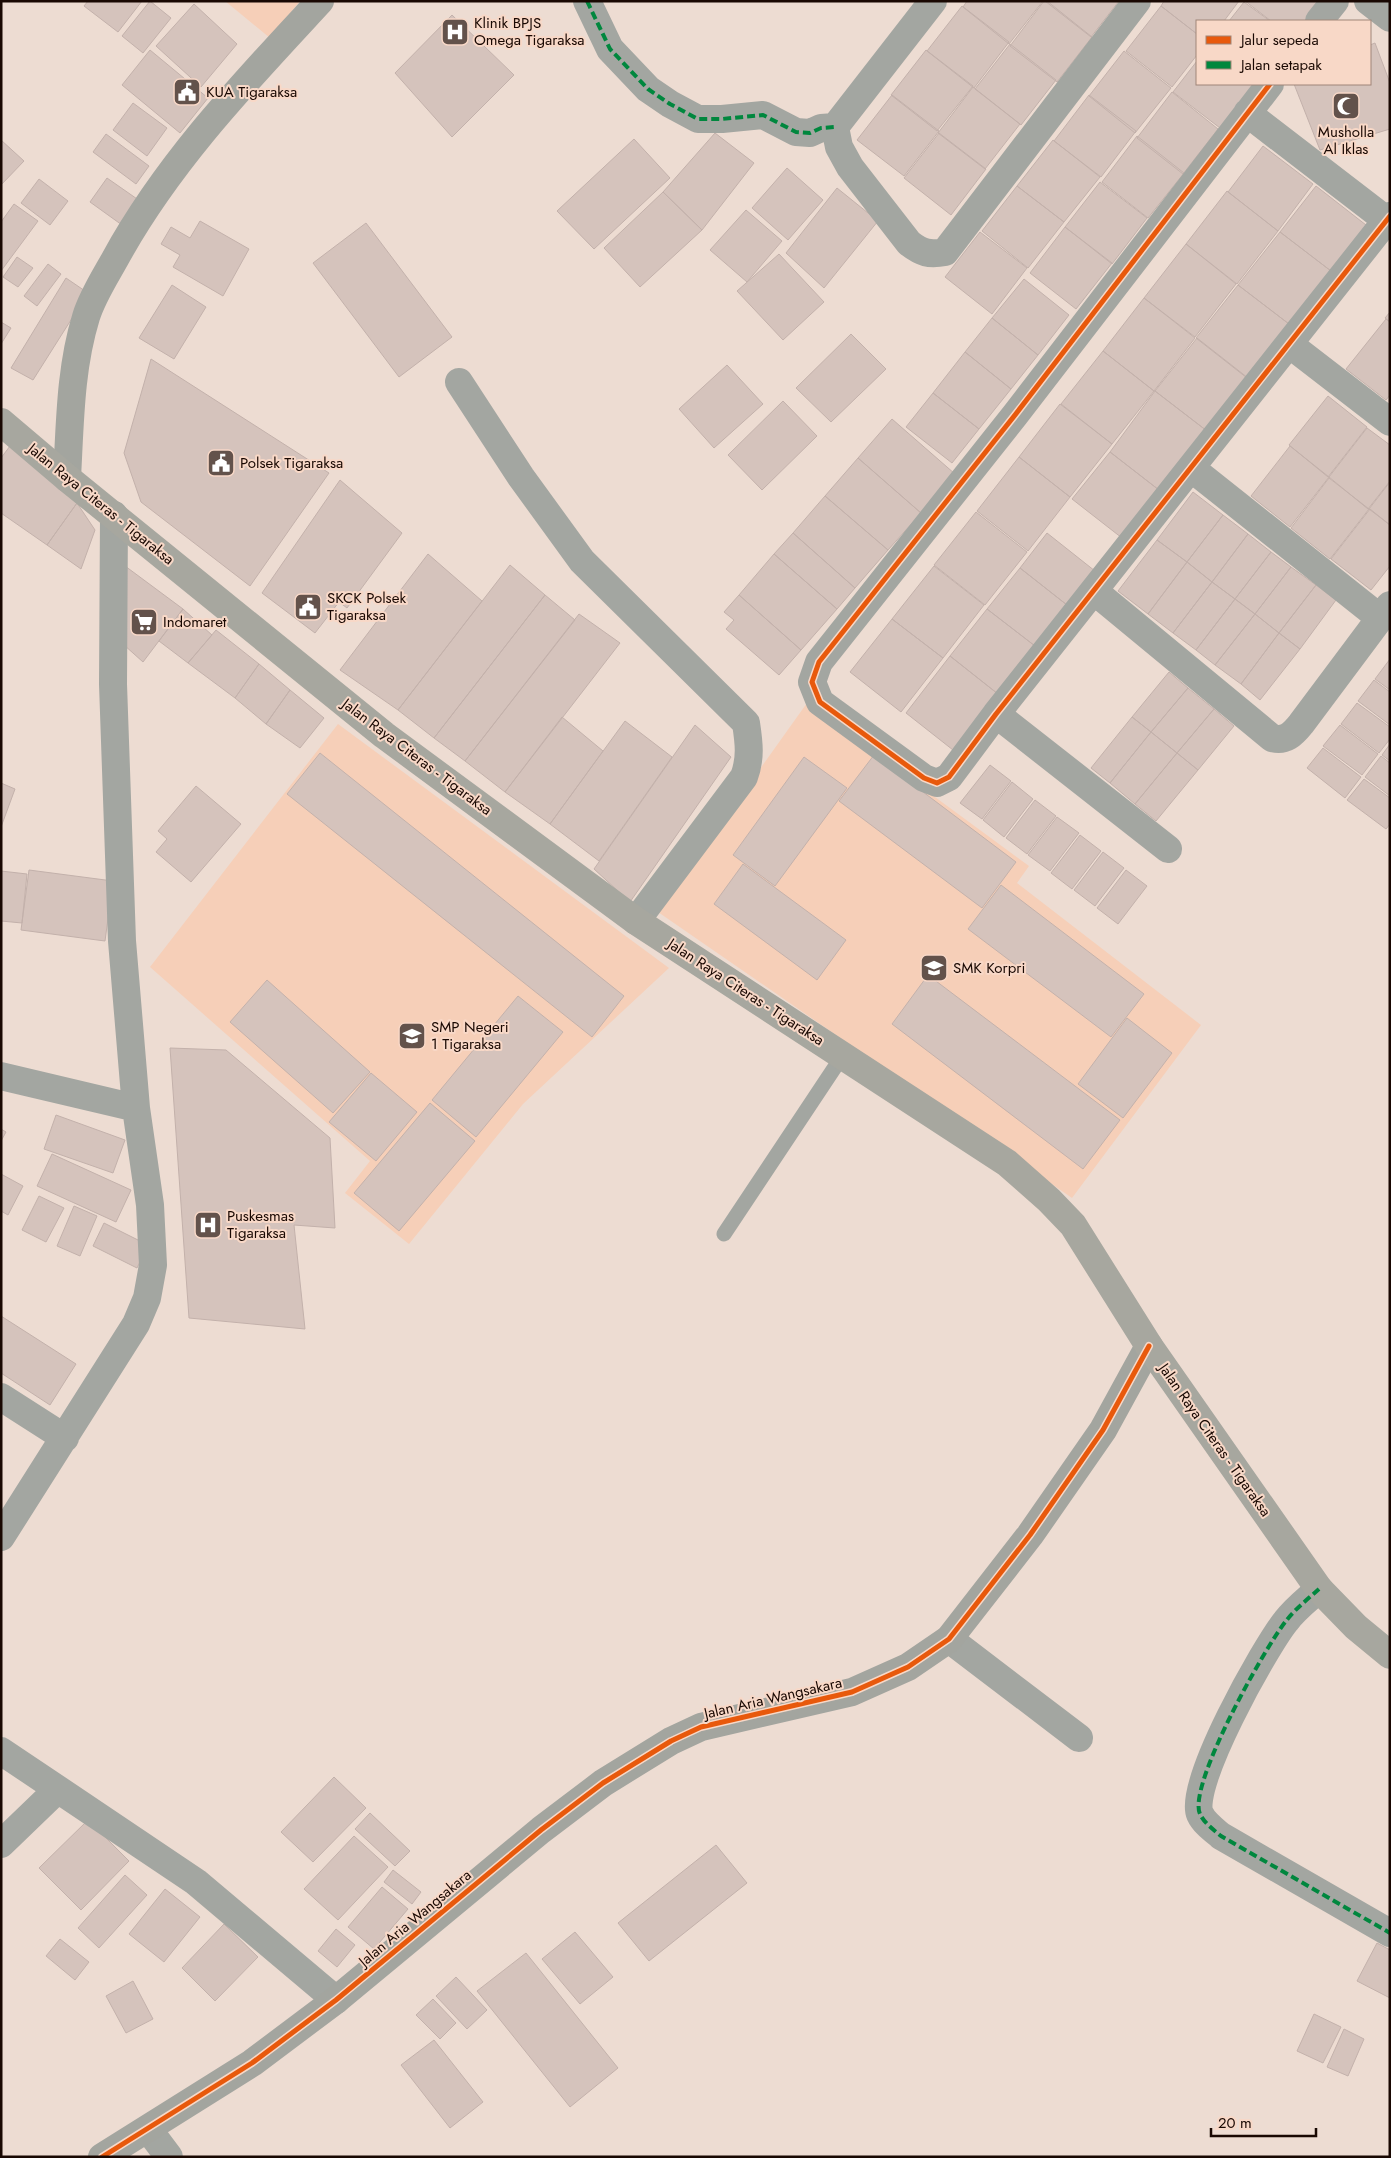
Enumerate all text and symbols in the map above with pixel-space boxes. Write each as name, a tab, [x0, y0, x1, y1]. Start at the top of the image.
place label: Klinik BPJS Omega Tigaraksa	[474, 12, 584, 51]
hospital icon: Klinik BPJS Omega Tigaraksa	[440, 17, 470, 47]
legend	[1196, 20, 1371, 85]
text: Jalur sepeda	[1239, 29, 1319, 51]
text: Jalan setapak	[1239, 54, 1322, 76]
public building icon: KUA Tigaraksa	[172, 77, 202, 107]
place label: KUA Tigaraksa	[206, 81, 297, 103]
mosque icon: Musholla Al Iklas	[1331, 91, 1361, 121]
place label: Musholla Al Iklas	[1318, 121, 1374, 160]
street label: Jalan Raya Citeras - Tigaraksa	[22, 437, 179, 570]
public building icon: Polsek Tigaraksa	[206, 448, 236, 478]
place label: Polsek Tigaraksa	[240, 452, 343, 474]
place label: SKCK Polsek Tigaraksa	[327, 587, 406, 626]
public building icon: SKCK Polsek Tigaraksa	[293, 592, 323, 622]
supermarket icon: Indomaret	[129, 607, 159, 637]
place label: Indomaret	[163, 611, 227, 633]
street label: Jalan Raya Citeras - Tigaraksa	[336, 692, 497, 821]
street label: Jalan Raya Citeras - Tigaraksa	[662, 932, 829, 1051]
school or university icon: SMK Korpri	[919, 953, 949, 983]
place label: SMK Korpri	[953, 957, 1025, 979]
place label: SMP Negeri 1 Tigaraksa	[431, 1016, 509, 1055]
school or university icon: SMP Negeri 1 Tigaraksa	[397, 1021, 427, 1051]
place label: Puskesmas Tigaraksa	[227, 1205, 294, 1244]
hospital icon: Puskesmas Tigaraksa	[193, 1210, 223, 1240]
street label: Jalan Raya Citeras - Tigaraksa	[1152, 1357, 1276, 1521]
street label: Jalan Aria Wangsakara	[700, 1671, 844, 1725]
street label: Jalan Aria Wangsakara	[352, 1864, 476, 1973]
scale bar	[1211, 2106, 1316, 2138]
text: 20 m	[1218, 2112, 1252, 2134]

